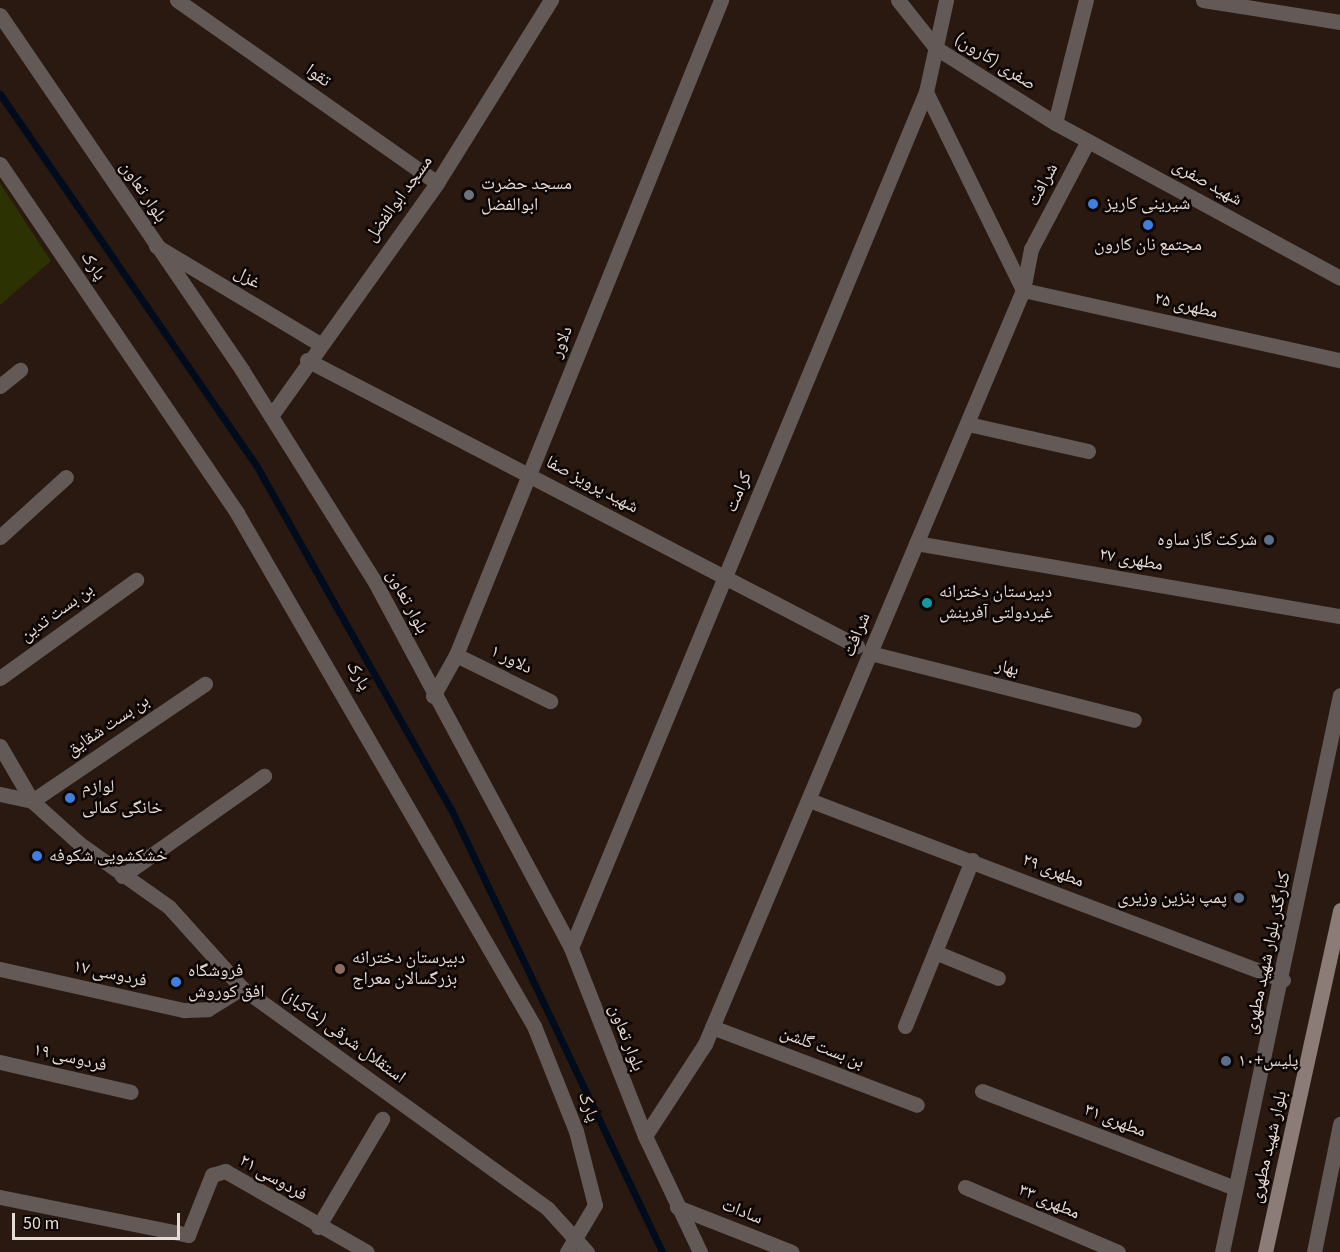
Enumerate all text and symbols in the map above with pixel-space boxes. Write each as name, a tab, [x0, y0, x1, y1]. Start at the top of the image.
street label: صفری (کارون)	[950, 28, 1040, 96]
street label: تقوا	[301, 60, 335, 92]
street label: مسجد ابوالفضل	[360, 152, 438, 246]
street label: شهید صفری	[1168, 155, 1246, 211]
street label: بلوار تعاون	[115, 157, 171, 227]
street label: شرافت	[1023, 160, 1063, 210]
place label: مسجد حضرت ابوالفضل	[481, 174, 572, 216]
marker: مسجد حضرت ابوالفضل	[462, 188, 476, 202]
place label: شیرینی کاریز	[1105, 193, 1190, 215]
marker: شیرینی کاریز	[1086, 197, 1100, 211]
marker: مجتمع نان کارون	[1141, 218, 1155, 232]
place label: مجتمع نان کارون	[1094, 234, 1202, 256]
street label: پارک	[75, 247, 111, 285]
street label: غزل	[230, 262, 264, 294]
street label: مطهری ۲۵	[1152, 288, 1220, 324]
street label: دلاور	[546, 323, 578, 361]
street label: شهید پرویز صفا	[542, 452, 642, 518]
street label: کرامت	[721, 468, 757, 516]
place label: شرکت گاز ساوه	[1157, 529, 1257, 551]
marker: شرکت گاز ساوه	[1262, 533, 1276, 547]
street label: مطهری ۲۷	[1097, 544, 1165, 576]
street label: بلوار تعاون	[381, 566, 433, 638]
street label: بن بست تدین	[16, 579, 98, 647]
place label: دبیرستان دخترانه غیردولتی آفرینش	[939, 582, 1053, 624]
marker: دبیرستان دخترانه غیردولتی آفرینش	[920, 596, 934, 610]
street label: شرافت	[838, 610, 876, 660]
street label: دلاور ۱	[487, 641, 535, 679]
street label: بهار	[993, 655, 1021, 681]
street label: پارک	[341, 657, 375, 695]
street label: بن بست شقایق	[62, 690, 154, 762]
place label: لوازم خانگی کمالی	[82, 777, 163, 820]
marker: لوازم خانگی کمالی	[63, 791, 77, 805]
place label: خشکشویی شکوفه	[49, 845, 167, 867]
marker: خشکشویی شکوفه	[30, 849, 44, 863]
street label: مطهری ۲۹	[1019, 849, 1087, 893]
street label: کنارگذر بلوار شهید مطهری	[1240, 870, 1296, 1036]
place label: پمپ بنزین وزیری	[1117, 887, 1227, 909]
marker: پمپ بنزین وزیری	[1232, 891, 1246, 905]
place label: دبیرستان دخترانه بزرگسالان معراج	[352, 948, 465, 990]
street label: فردوسی ۱۷	[71, 956, 149, 992]
place label: فروشگاه افق کوروش	[188, 961, 264, 1004]
marker: دبیرستان دخترانه بزرگسالان معراج	[333, 962, 347, 976]
marker: فروشگاه افق کوروش	[169, 975, 183, 989]
street label: استقلال شرقی (خاکباز)	[277, 984, 409, 1088]
street label: بلوار تعاون	[603, 1002, 649, 1074]
street label: بن بست گلشن	[777, 1022, 867, 1074]
street label: فردوسی ۱۹	[31, 1039, 109, 1077]
place label: پلیس+۱۰	[1238, 1050, 1298, 1072]
marker: پلیس+۱۰	[1219, 1054, 1233, 1068]
street label: پارک	[573, 1089, 603, 1125]
street label: بلوار شهید مطهری	[1246, 1089, 1292, 1205]
street label: مطهری ۳۱	[1081, 1099, 1149, 1143]
street label: فردوسی ۲۱	[235, 1150, 311, 1206]
street label: مطهری ۳۳	[1015, 1179, 1083, 1225]
street label: سادات	[719, 1194, 765, 1230]
scale bar	[15, 1201, 183, 1239]
text: 50 m	[23, 1211, 59, 1236]

